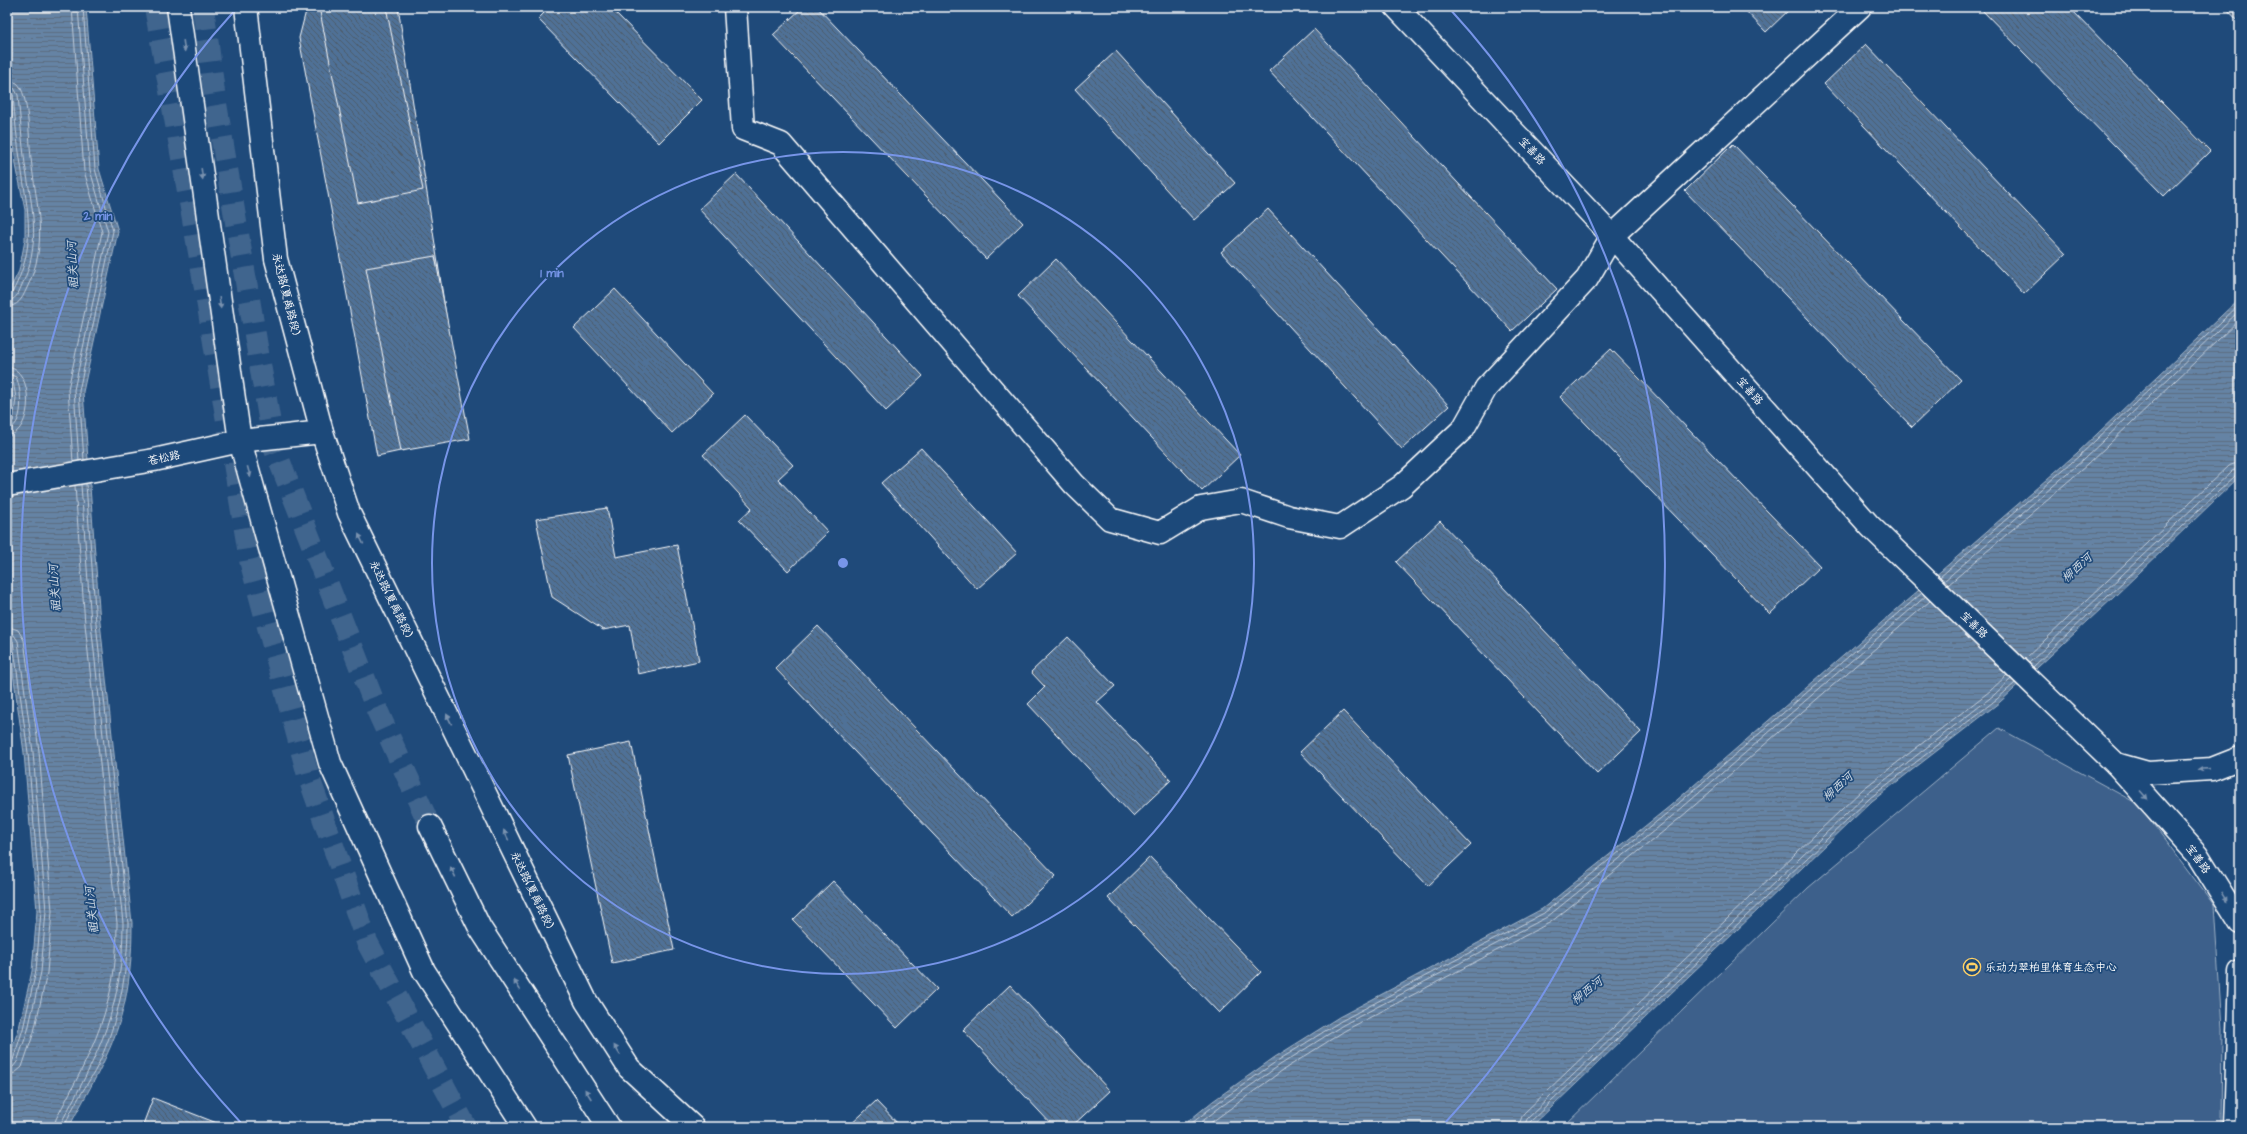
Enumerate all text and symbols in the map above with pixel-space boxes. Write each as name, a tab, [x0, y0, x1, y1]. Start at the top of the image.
one-way arrow	[181, 40, 187, 52]
street label: 宝善路	[1515, 134, 1549, 168]
one-way arrow	[199, 168, 205, 180]
text: 2 min	[83, 208, 112, 225]
water label: 祖关山河	[63, 239, 83, 289]
street label: 永达路(夏禹路段)	[269, 251, 303, 337]
text: 1 min	[540, 265, 564, 282]
one-way arrow	[217, 297, 223, 309]
street label: 宝善路	[1733, 374, 1767, 408]
street label: 苍松路	[146, 447, 182, 469]
one-way arrow	[246, 467, 252, 479]
one-way arrow	[358, 533, 364, 544]
water label: 柳西河	[2058, 548, 2098, 586]
centre of rings	[836, 556, 850, 570]
street label: 永达路(夏禹路段)	[366, 558, 416, 640]
water label: 祖关山河	[45, 561, 65, 613]
street label: 宝善路	[1957, 608, 1991, 642]
one-way arrow	[446, 713, 452, 724]
one-way arrow	[2197, 766, 2209, 773]
water label: 柳西河	[1819, 767, 1859, 805]
one-way arrow	[2139, 790, 2148, 800]
one-way arrow	[503, 830, 509, 841]
street label: 宝善路	[2182, 841, 2214, 877]
street label: 永达路(夏禹路段)	[507, 849, 557, 931]
one-way arrow	[450, 867, 456, 878]
water label: 祖关山河	[81, 883, 103, 935]
one-way arrow	[2220, 891, 2227, 903]
sports icon: 乐动力翠柏里体育生态中心	[1962, 957, 1982, 977]
place label: 乐动力翠柏里体育生态中心	[1985, 960, 2117, 975]
water label: 柳西河	[1568, 972, 1608, 1009]
one-way arrow	[513, 980, 521, 990]
one-way arrow	[613, 1045, 621, 1055]
one-way arrow	[584, 1089, 592, 1099]

